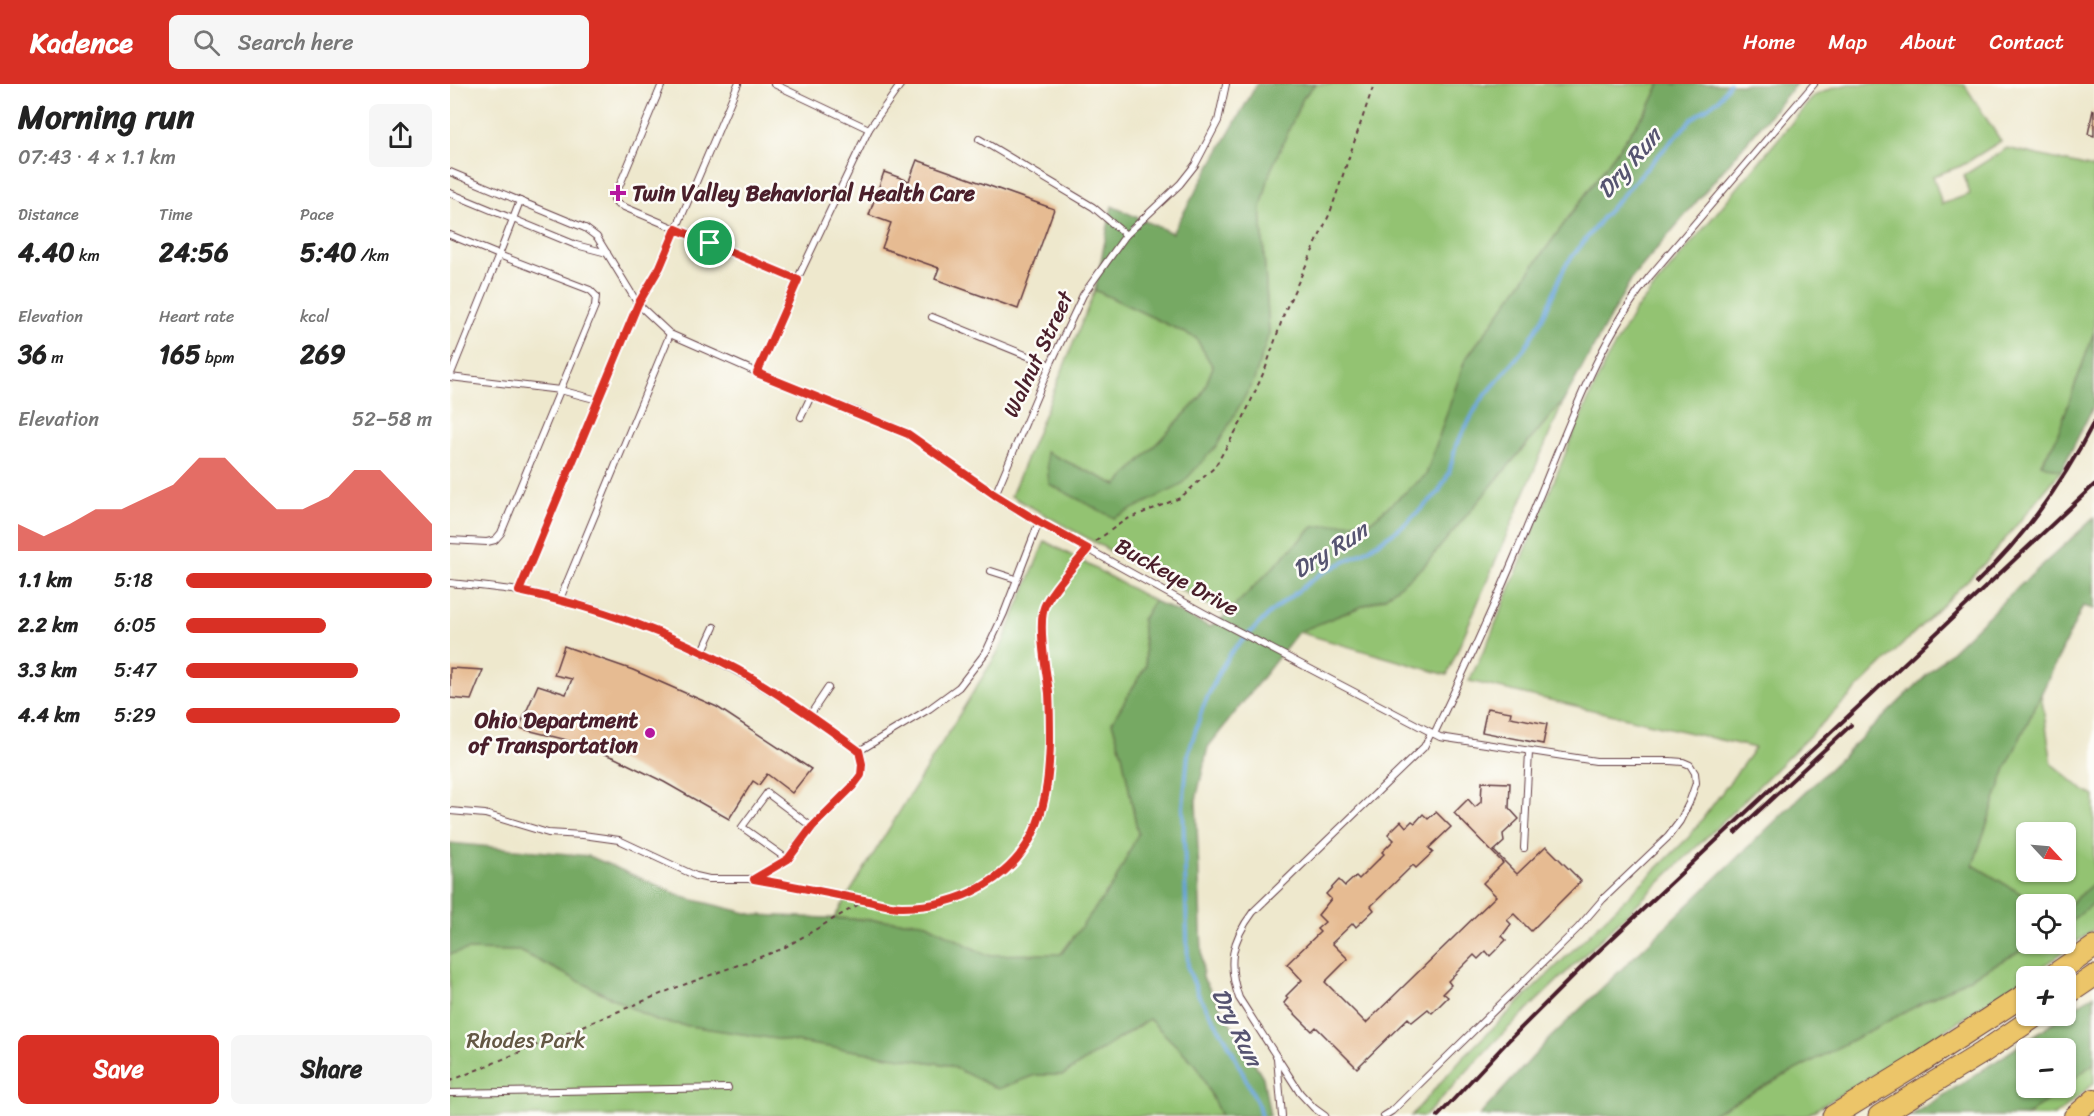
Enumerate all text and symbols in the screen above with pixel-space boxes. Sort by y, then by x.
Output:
search box [169,15,589,69]
text: Kadence [30,18,133,67]
text: Search here [238,23,354,62]
text: Home [1743,23,1795,61]
text: Map [1828,23,1867,61]
text: About [1900,23,1957,61]
text: Contact [1990,23,2064,61]
icon: search [190,26,223,59]
text: Morning run [18,88,194,146]
button: share [369,104,432,167]
water label: Dry Run [1586,116,1674,208]
text: 07:43 · 4 × 1.1 km [18,140,176,175]
place label: Twin Valley Behaviorial Health Care [632,174,976,213]
marker: Twin Valley Behaviorial Health Care [609,184,627,202]
text: Distance [18,200,79,229]
text: Time [159,200,193,229]
text: Pace [300,200,334,229]
pin [684,217,735,268]
icon: arrive [693,226,726,259]
text: 4.40 [18,229,75,275]
text: 24:56 [159,229,229,275]
text: 5:40 [300,229,356,275]
text: km [75,241,100,270]
text: /km [356,241,389,270]
street label: Walnut Street [992,283,1085,424]
text: Elevation [18,302,83,331]
text: Heart rate [159,302,234,331]
text: kcal [300,302,329,331]
text: 36 [18,331,47,377]
text: 165 [159,331,201,377]
text: 269 [300,331,346,377]
text: m [47,343,64,372]
text: bpm [201,343,235,372]
text: Elevation [18,402,99,437]
text: 52–58 m [352,402,432,437]
water label: Dry Run [1284,509,1379,590]
street label: Buckeye Drive [1108,527,1246,627]
text: 1.1 km [18,563,72,598]
text: 5:18 [114,563,153,598]
text: 2.2 km [18,608,78,643]
text: 6:05 [114,608,156,643]
text: 3.3 km [18,653,77,688]
text: 5:47 [114,653,156,688]
text: 4.4 km [18,698,80,733]
text: 5:29 [114,698,156,733]
place label: Ohio Department of Transportation [468,701,638,765]
marker: Ohio Department of Transportation [643,726,657,740]
north arrow [2016,822,2076,882]
map controls [2016,822,2076,1098]
button: locate [2016,894,2076,954]
button: + [2016,966,2076,1026]
water label: Dry Run [1200,980,1275,1076]
park label: Rhodes Park [467,1021,586,1060]
button: Save [18,1035,219,1104]
button: Share [231,1035,432,1104]
button: − [2016,1038,2076,1098]

